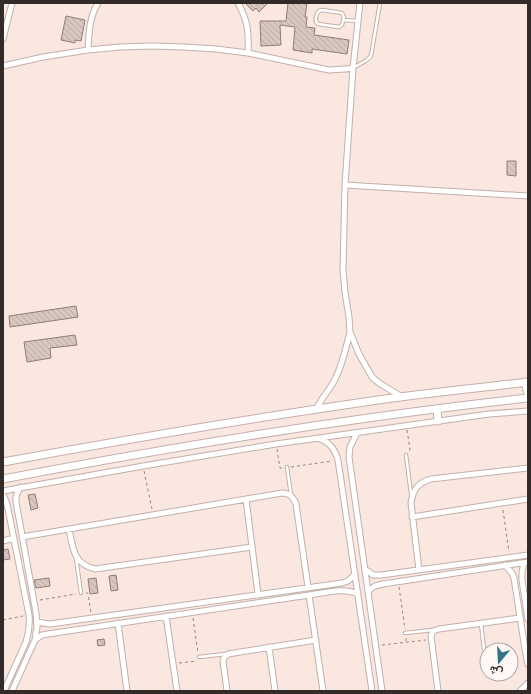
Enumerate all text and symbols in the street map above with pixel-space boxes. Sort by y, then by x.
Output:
north arrow [479,642,519,682]
text: ش [488,663,504,679]

